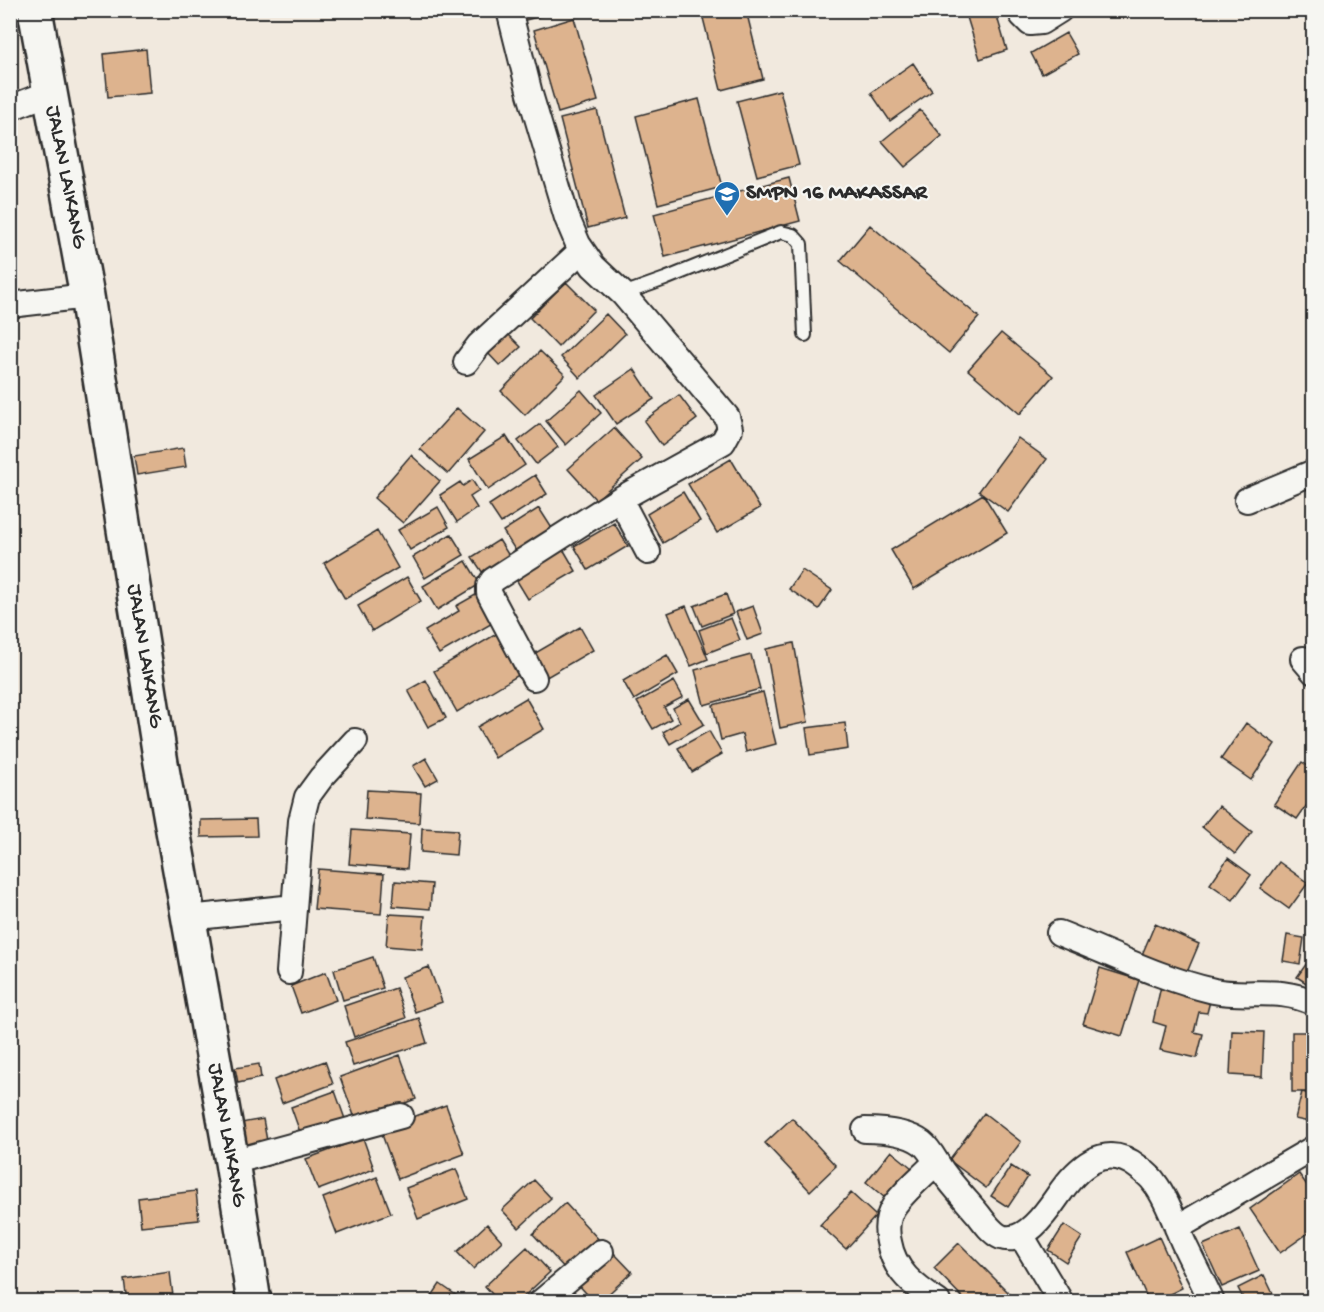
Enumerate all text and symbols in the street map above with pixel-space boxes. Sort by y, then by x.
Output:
street label: JALAN LAIKANG [38,103,92,252]
school or university icon: SMPN 16 MAKASSAR [712,179,742,217]
place label: SMPN 16 MAKASSAR [746,181,928,207]
street label: JALAN LAIKANG [120,582,168,731]
street label: JALAN LAIKANG [201,1061,252,1210]

